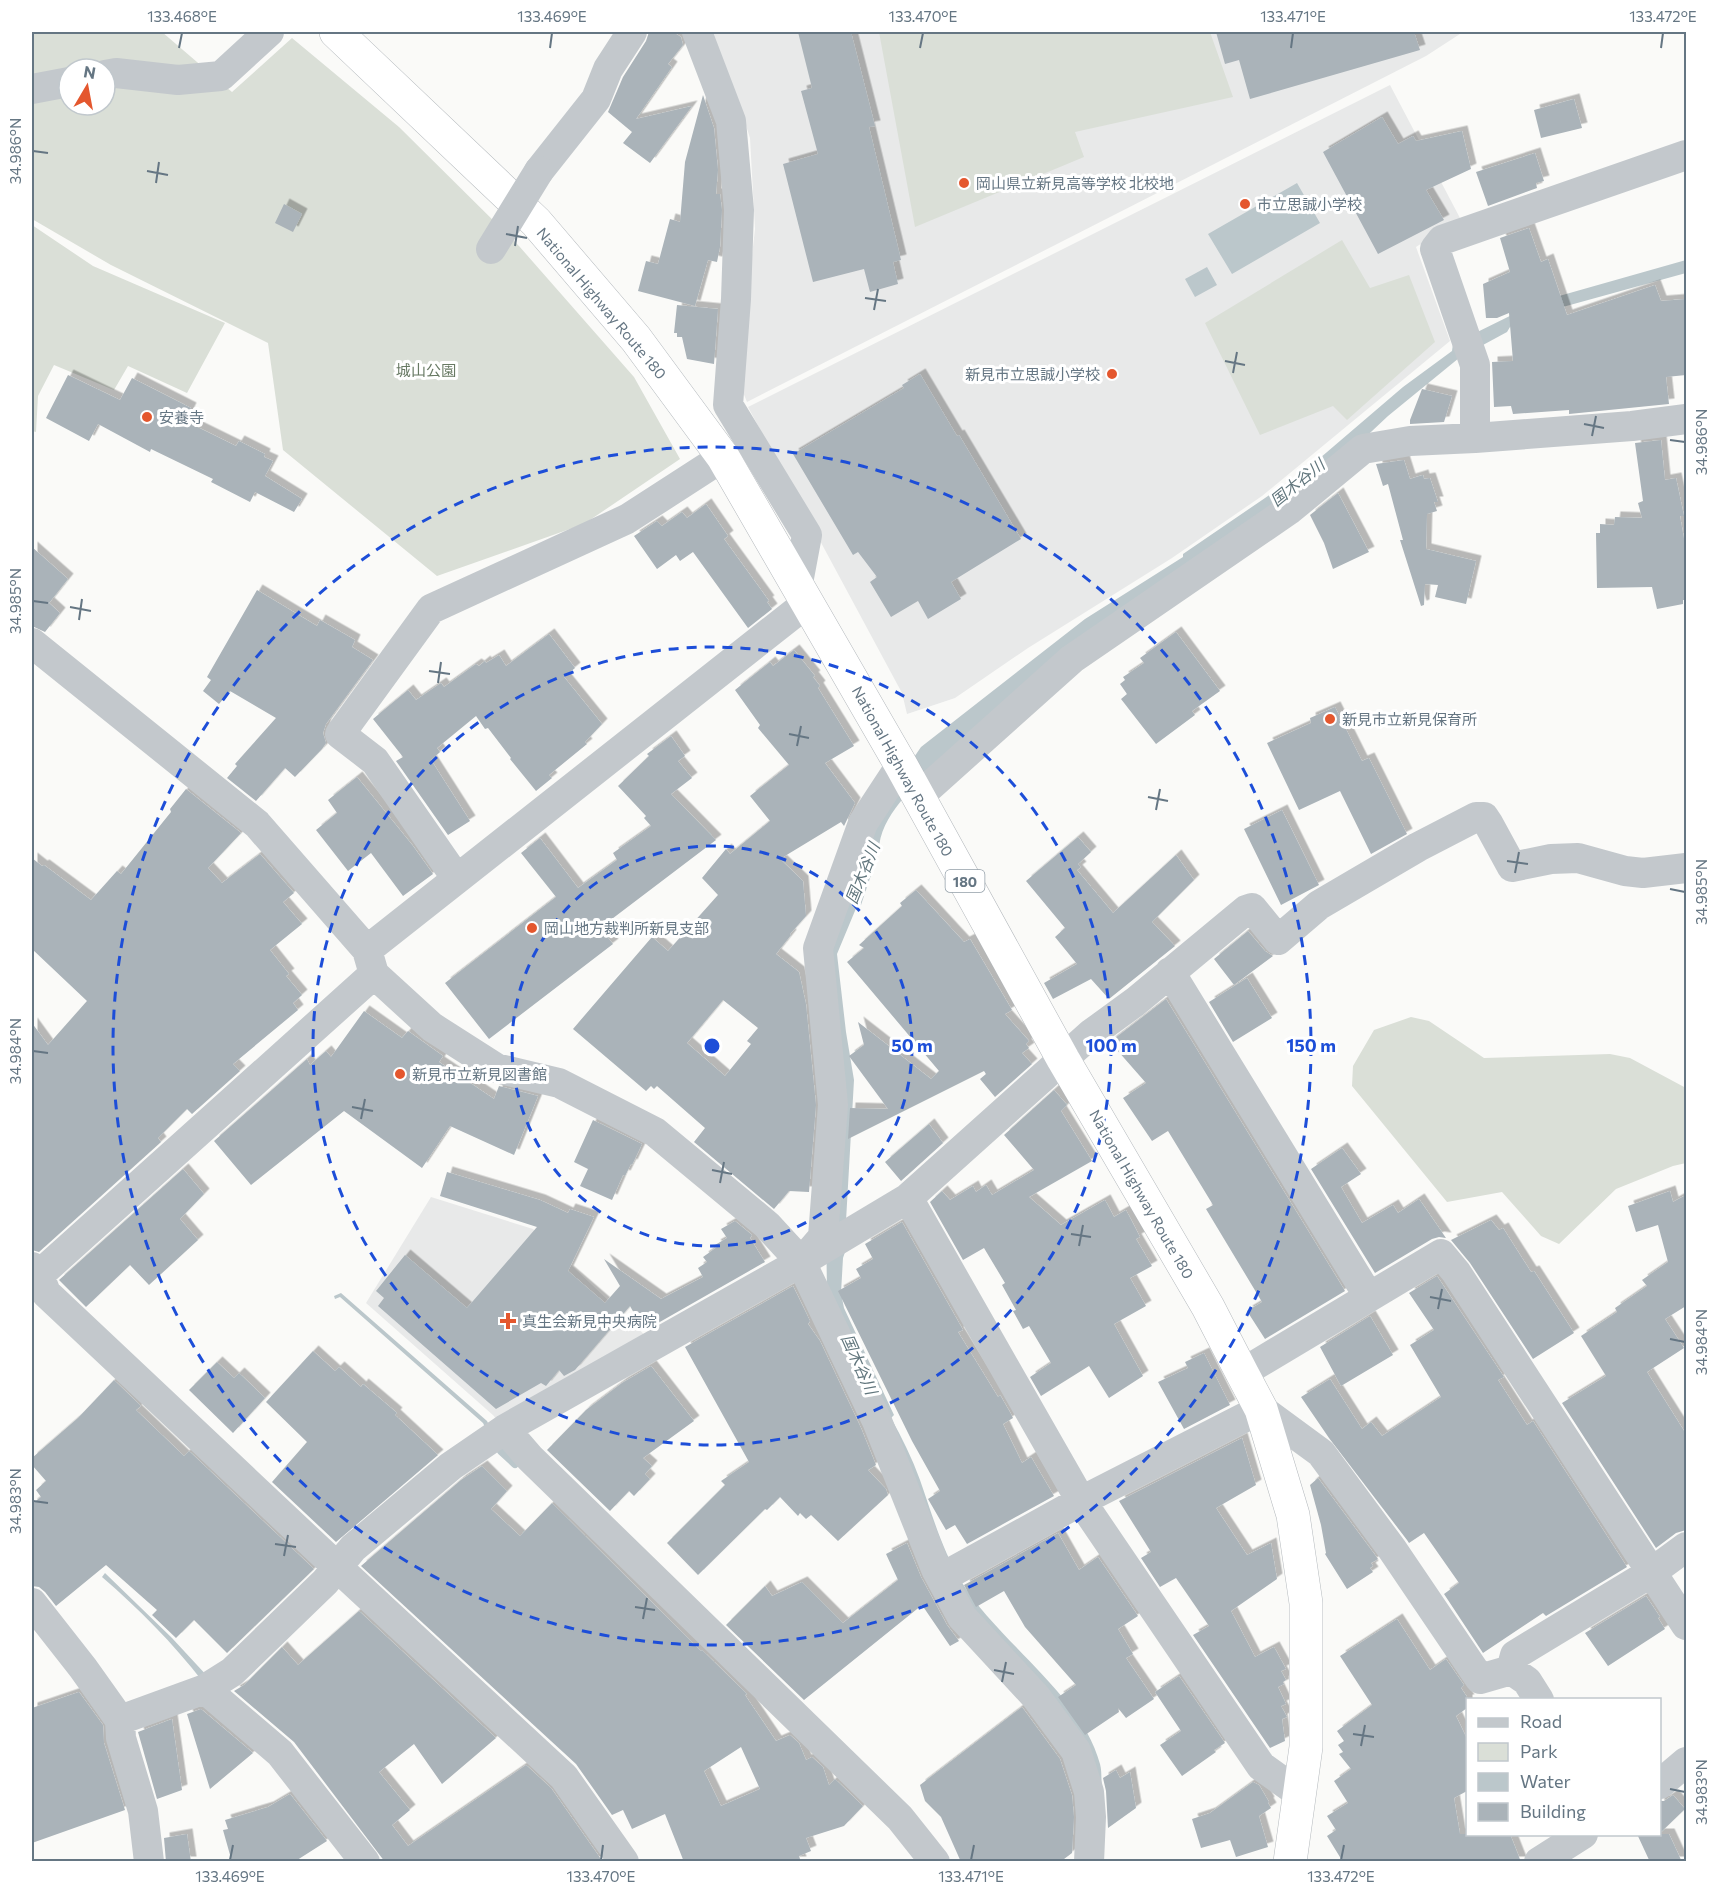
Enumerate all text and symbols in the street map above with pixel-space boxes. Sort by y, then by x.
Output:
text: 133.468°E [147,7,217,25]
text: 133.469°E [517,7,587,25]
text: 133.470°E [889,7,958,25]
text: 133.471°E [1260,7,1326,25]
text: 133.472°E [1629,7,1697,25]
north arrow [57,57,117,117]
text: N [82,61,97,82]
text: 34.986°N [6,118,24,184]
place label: 岡山県立新見高等学校 北校地 [976,174,1174,192]
marker: 岡山県立新見高等学校 北校地 [957,176,971,190]
place label: 市立思誠小学校 [1257,195,1362,213]
marker: 市立思誠小学校 [1238,197,1252,211]
street label: National Highway Route 180 [533,224,671,382]
park label: 城山公園 [396,361,456,379]
place label: 新見市立思誠小学校 [965,365,1100,383]
marker: 新見市立思誠小学校 [1105,367,1119,381]
place label: 安養寺 [159,408,204,426]
text: 34.986°N [1692,409,1710,475]
marker: 安養寺 [140,410,154,424]
water label: 国木谷川 [1266,453,1329,510]
text: 34.985°N [6,568,24,634]
street label: National Highway Route 180 [849,683,957,859]
place label: 新見市立新見保育所 [1342,710,1477,728]
marker: 新見市立新見保育所 [1323,712,1337,726]
water label: 国木谷川 [841,838,884,906]
text: 34.985°N [1692,859,1710,925]
road number: 180 [946,870,984,892]
place label: 岡山地方裁判所新見支部 [544,919,709,937]
marker: 岡山地方裁判所新見支部 [525,921,539,935]
text: 34.984°N [6,1018,24,1084]
text: 50 m [891,1034,933,1056]
text: 100 m [1085,1034,1137,1056]
text: 150 m [1286,1034,1336,1056]
centre of rings [702,1036,722,1056]
place label: 新見市立新見図書館 [412,1065,547,1083]
marker: 新見市立新見図書館 [393,1067,407,1081]
street label: National Highway Route 180 [1086,1106,1198,1282]
text: 34.984°N [1692,1309,1710,1375]
marker: 真生会新見中央病院 [499,1312,517,1330]
place label: 真生会新見中央病院 [522,1312,657,1330]
water label: 国木谷川 [838,1331,883,1399]
text: 34.983°N [6,1468,24,1534]
legend [1466,1698,1661,1836]
text: Road [1520,1710,1562,1732]
text: Park [1520,1740,1558,1762]
text: 34.983°N [1692,1759,1710,1825]
text: Water [1520,1770,1571,1792]
text: Building [1520,1800,1586,1822]
text: 133.469°E [195,1867,265,1885]
text: 133.470°E [567,1867,636,1885]
text: 133.471°E [938,1867,1004,1885]
text: 133.472°E [1307,1867,1375,1885]

